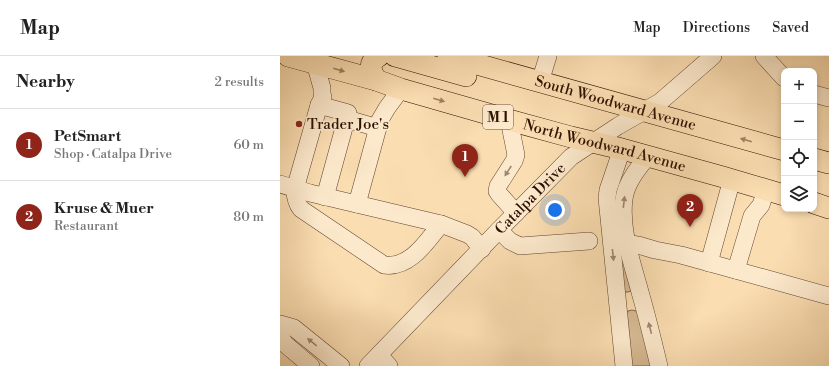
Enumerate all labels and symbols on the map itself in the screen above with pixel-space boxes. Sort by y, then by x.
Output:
one-way arrow [333,67,345,73]
street label: South Woodward Avenue [533,72,698,135]
one-way arrow [433,97,445,103]
road number: M 1 [483,105,513,129]
place label: Trader Joe's [307,115,389,134]
street label: North Woodward Avenue [521,115,688,176]
marker: Trader Joe's [294,119,304,129]
one-way arrow [740,136,753,142]
pin: 1 [452,144,478,177]
street label: Catalpa Drive [491,159,570,239]
one-way arrow [504,165,512,176]
pin: 2 [677,194,703,227]
one-way arrow [621,195,627,208]
your location [545,200,565,220]
one-way arrow [610,249,617,261]
one-way arrow [646,322,652,334]
one-way arrow [307,338,318,346]

